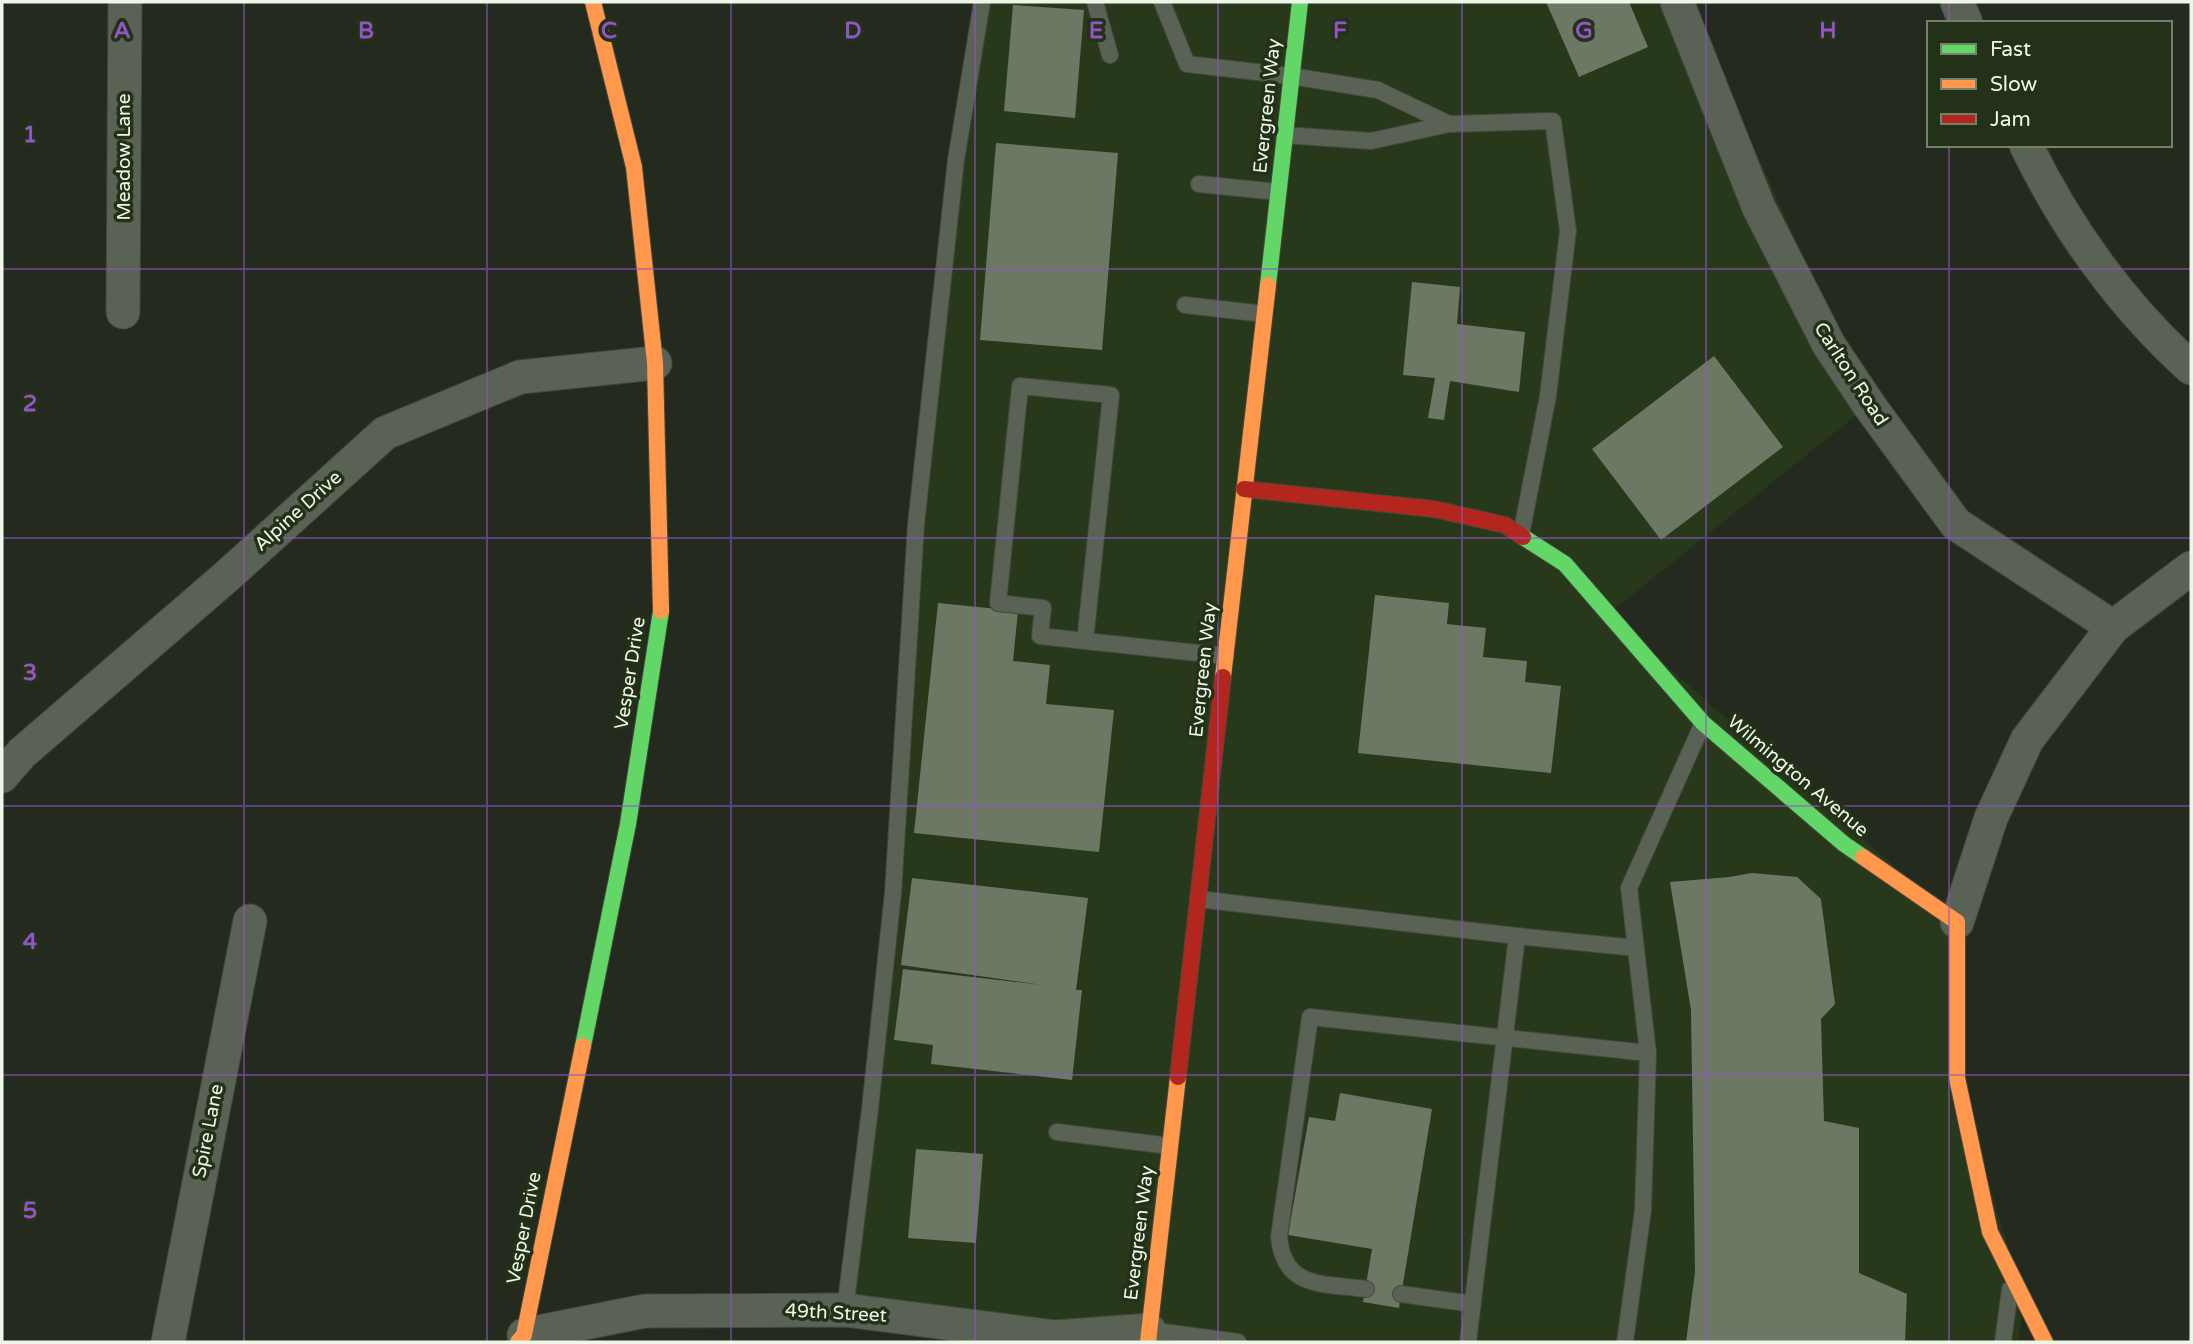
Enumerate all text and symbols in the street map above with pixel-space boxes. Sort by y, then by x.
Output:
text: A [113,17,131,45]
text: B [358,17,374,45]
text: C [601,17,617,45]
text: D [844,17,862,45]
text: E [1089,17,1103,45]
text: F [1333,17,1347,45]
text: G [1575,17,1593,45]
text: H [1819,17,1837,45]
legend [1927,21,2172,147]
street label: Evergreen Way [1249,37,1285,175]
text: Fast [1990,37,2031,62]
text: Slow [1990,72,2038,97]
street label: Meadow Lane [113,94,135,220]
text: Jam [1990,107,2031,132]
text: 1 [23,121,37,149]
street label: Carlton Road [1809,318,1893,430]
text: 2 [23,390,37,418]
street label: Alpine Drive [250,466,346,556]
street label: Evergreen Way [1185,601,1221,739]
street label: Vesper Drive [610,615,650,731]
text: 3 [23,659,37,687]
street label: Wilmington Avenue [1723,711,1873,841]
text: 4 [23,928,38,956]
street label: Spire Lane [188,1082,228,1180]
street label: Evergreen Way [1120,1164,1158,1302]
street label: Vesper Drive [502,1170,546,1286]
text: 5 [23,1197,37,1225]
street label: 49th Street [785,1299,887,1327]

